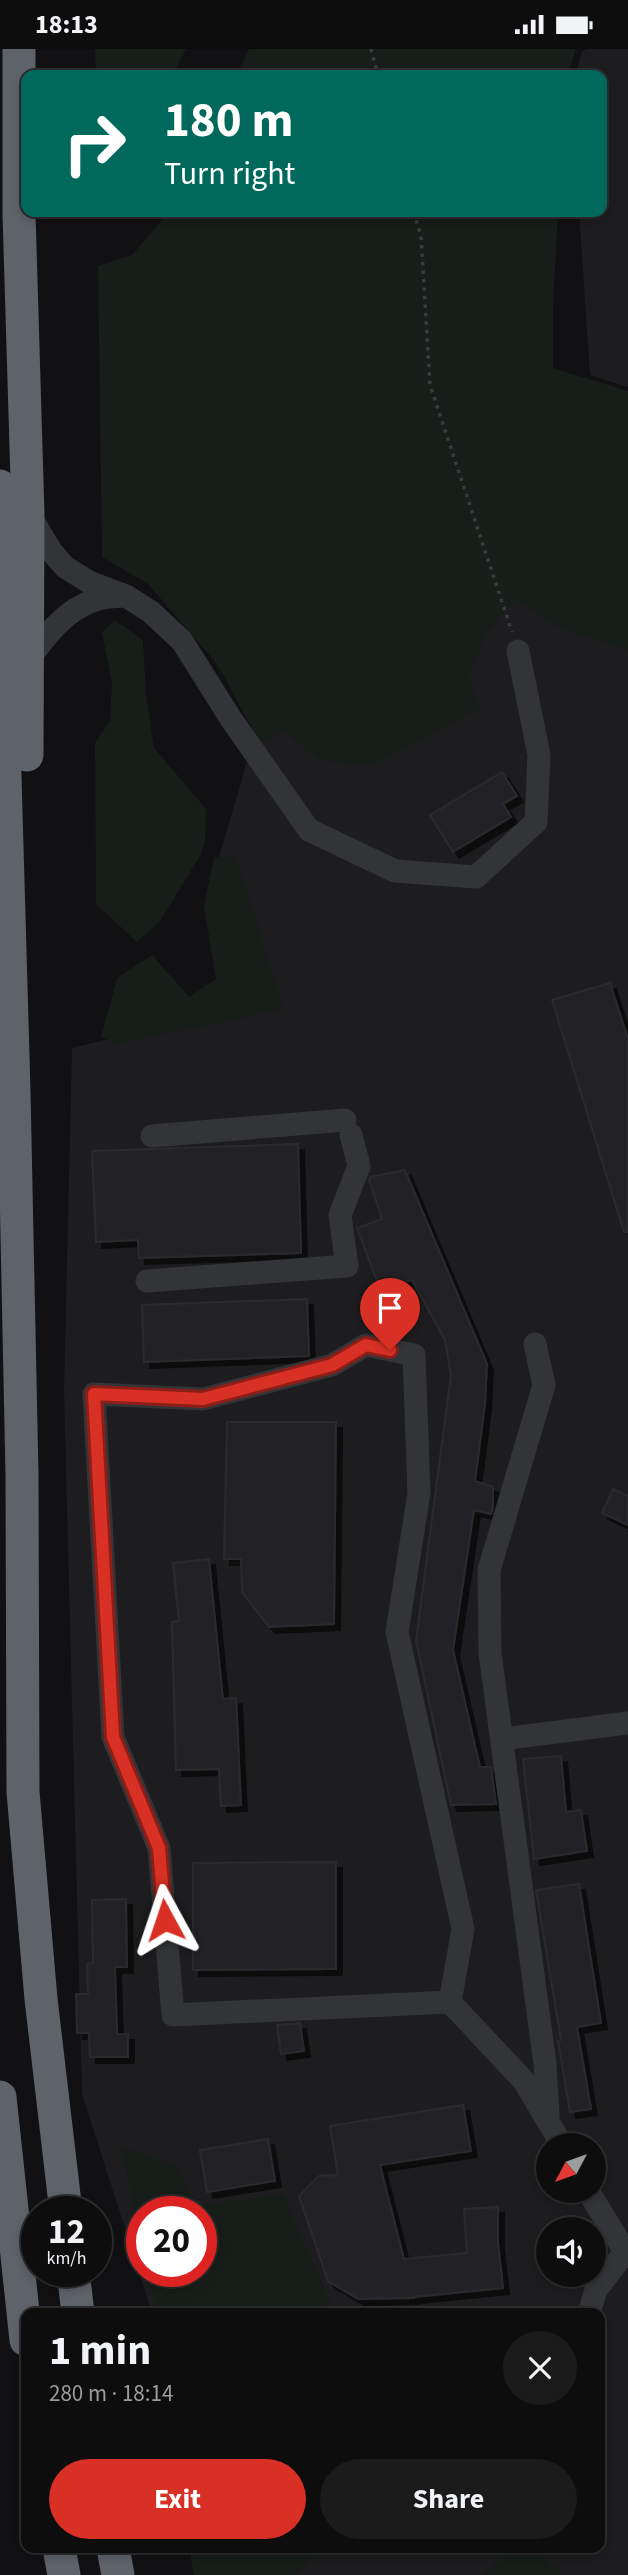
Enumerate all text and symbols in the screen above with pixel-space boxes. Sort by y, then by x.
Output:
text: 18:13 [35,6,98,43]
text: 180 m [164,86,293,156]
icon: right [49,98,140,189]
text: Turn right [164,151,295,197]
pin [360,1278,420,1350]
icon: arrive [371,1289,409,1327]
position arrow [128,1883,202,1957]
north arrow [536,2133,606,2203]
map controls [536,2133,606,2287]
speed limit sign: 20 [126,2196,217,2287]
text: 12 [48,2207,85,2257]
button: sound [536,2217,606,2287]
text: km/h [47,2246,86,2271]
text: 1 min [49,2321,151,2381]
button: close [503,2331,577,2405]
text: 280 m · 18:14 [49,2377,173,2410]
button: Exit [49,2459,306,2539]
button: Share [320,2459,577,2539]

